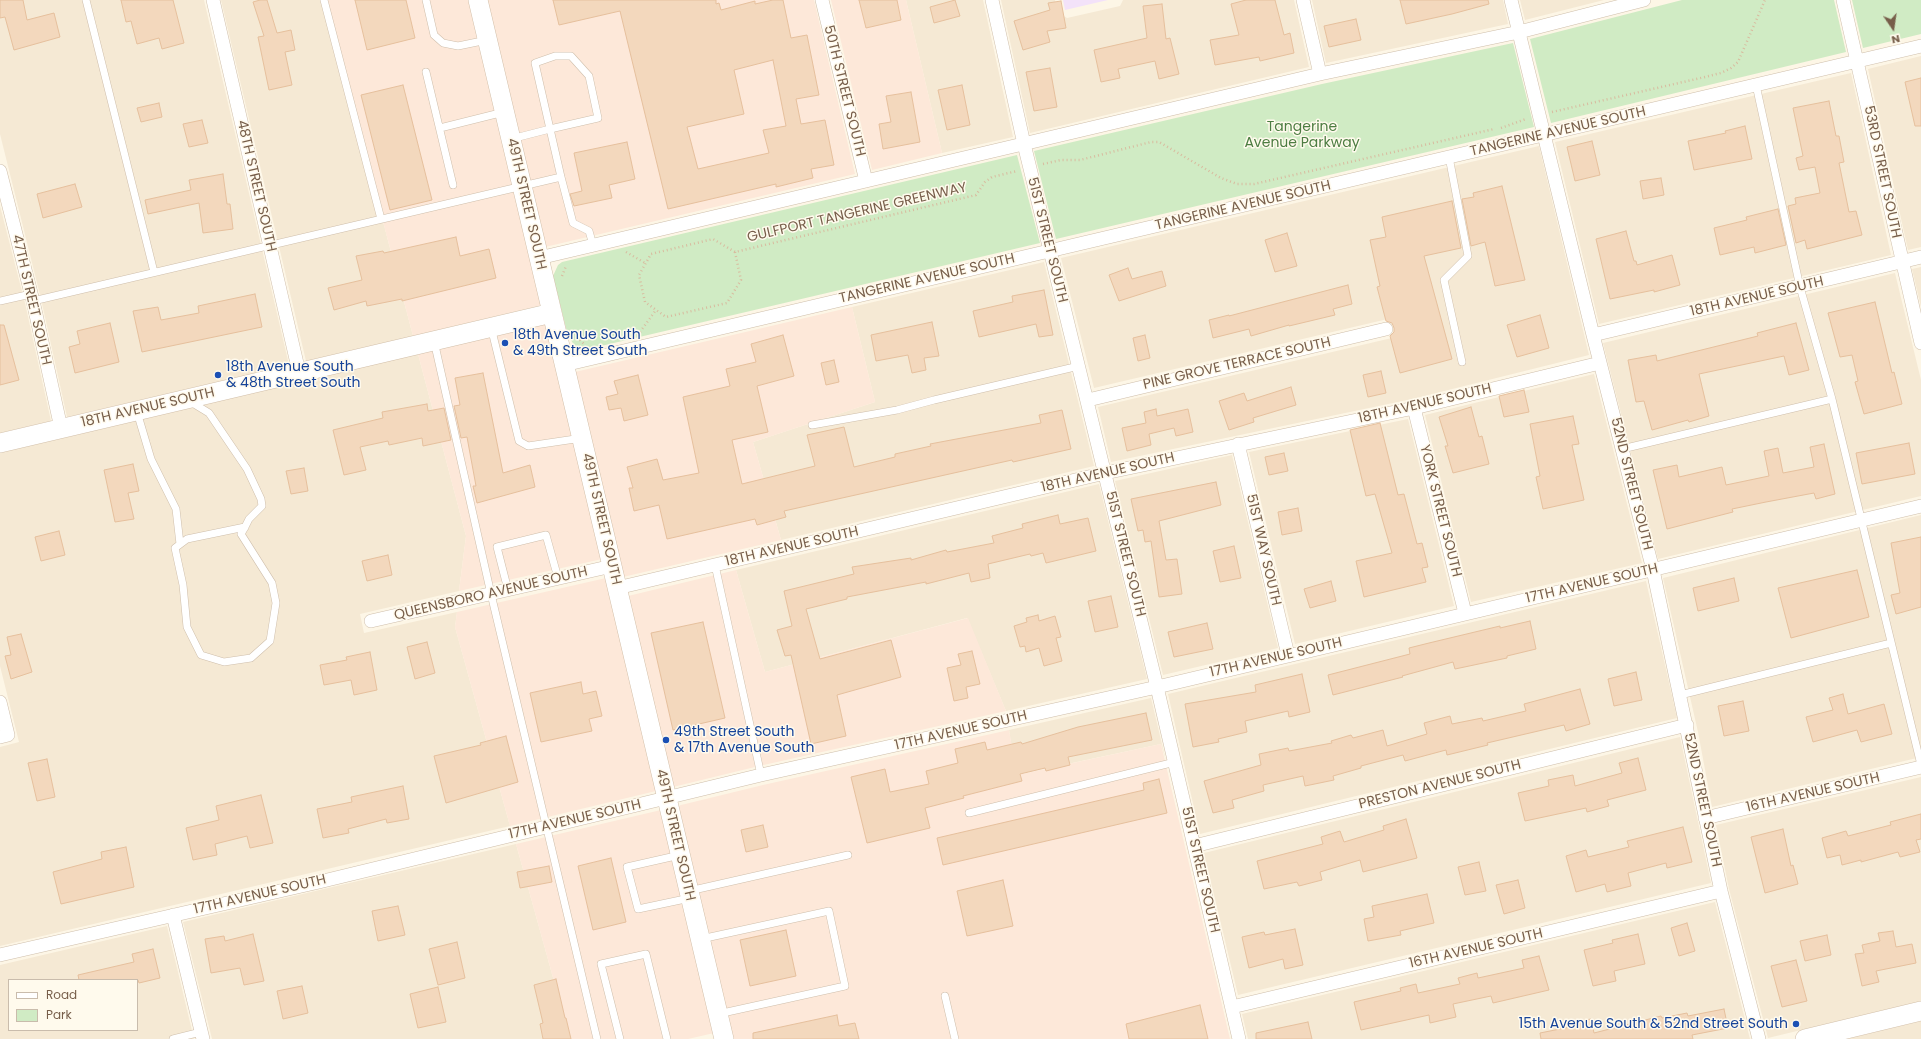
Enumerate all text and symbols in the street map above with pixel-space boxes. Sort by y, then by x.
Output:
north arrow [1873,8,1913,48]
street label: 50TH STREET SOUTH [820,24,868,158]
text: N [1890,31,1902,48]
street label: TANGERINE AVENUE SOUTH [1468,104,1648,160]
street label: 53RD STREET SOUTH [1860,104,1904,240]
street label: 48TH STREET SOUTH [233,119,279,253]
park label: Tangerine Avenue Parkway [1244,119,1360,152]
street label: 49TH STREET SOUTH [503,137,549,271]
street label: 51ST STREET SOUTH [1023,176,1071,304]
street label: TANGERINE AVENUE SOUTH [1153,178,1333,234]
street label: GULFPORT TANGERINE GREENWAY [746,180,968,246]
street label: 47TH STREET SOUTH [8,233,54,367]
street label: TANGERINE AVENUE SOUTH [837,251,1017,307]
street label: 18TH AVENUE SOUTH [1689,273,1825,321]
place label: 18th Avenue South & 49th Street South [513,327,647,360]
street label: PINE GROVE TERRACE SOUTH [1142,334,1332,394]
marker: 18th Avenue South & 49th Street South [500,338,510,348]
place label: 18th Avenue South & 48th Street South [226,359,360,392]
marker: 18th Avenue South & 48th Street South [213,370,223,380]
street label: 18TH AVENUE SOUTH [1357,380,1493,428]
street label: 18TH AVENUE SOUTH [80,384,216,432]
street label: 52ND STREET SOUTH [1606,416,1656,552]
street label: YORK STREET SOUTH [1415,443,1465,579]
street label: 18TH AVENUE SOUTH [1040,449,1176,497]
street label: 49TH STREET SOUTH [578,452,624,586]
street label: 51ST STREET SOUTH [1101,490,1149,618]
street label: 51ST WAY SOUTH [1242,493,1284,607]
street label: 18TH AVENUE SOUTH [724,523,860,571]
street label: 17TH AVENUE SOUTH [1524,561,1660,607]
street label: QUEENSBORO AVENUE SOUTH [393,564,589,624]
street label: 17TH AVENUE SOUTH [1208,635,1344,681]
street label: 17TH AVENUE SOUTH [893,708,1029,754]
place label: 49th Street South & 17th Avenue South [674,724,815,756]
street label: 52ND STREET SOUTH [1680,732,1724,868]
marker: 49th Street South & 17th Avenue South [661,735,671,745]
street label: PRESTON AVENUE SOUTH [1357,757,1523,813]
street label: 49TH STREET SOUTH [652,768,698,902]
street label: 16TH AVENUE SOUTH [1745,769,1881,817]
street label: 17TH AVENUE SOUTH [507,797,643,843]
street label: 51ST STREET SOUTH [1177,805,1223,935]
street label: 17TH AVENUE SOUTH [192,872,328,918]
street label: 16TH AVENUE SOUTH [1408,925,1544,973]
legend [8,979,138,1031]
text: Road [46,986,77,1003]
text: Park [46,1006,72,1023]
place label: 15th Avenue South & 52nd Street South [1519,1016,1788,1032]
marker: 15th Avenue South & 52nd Street South [1791,1019,1801,1029]

